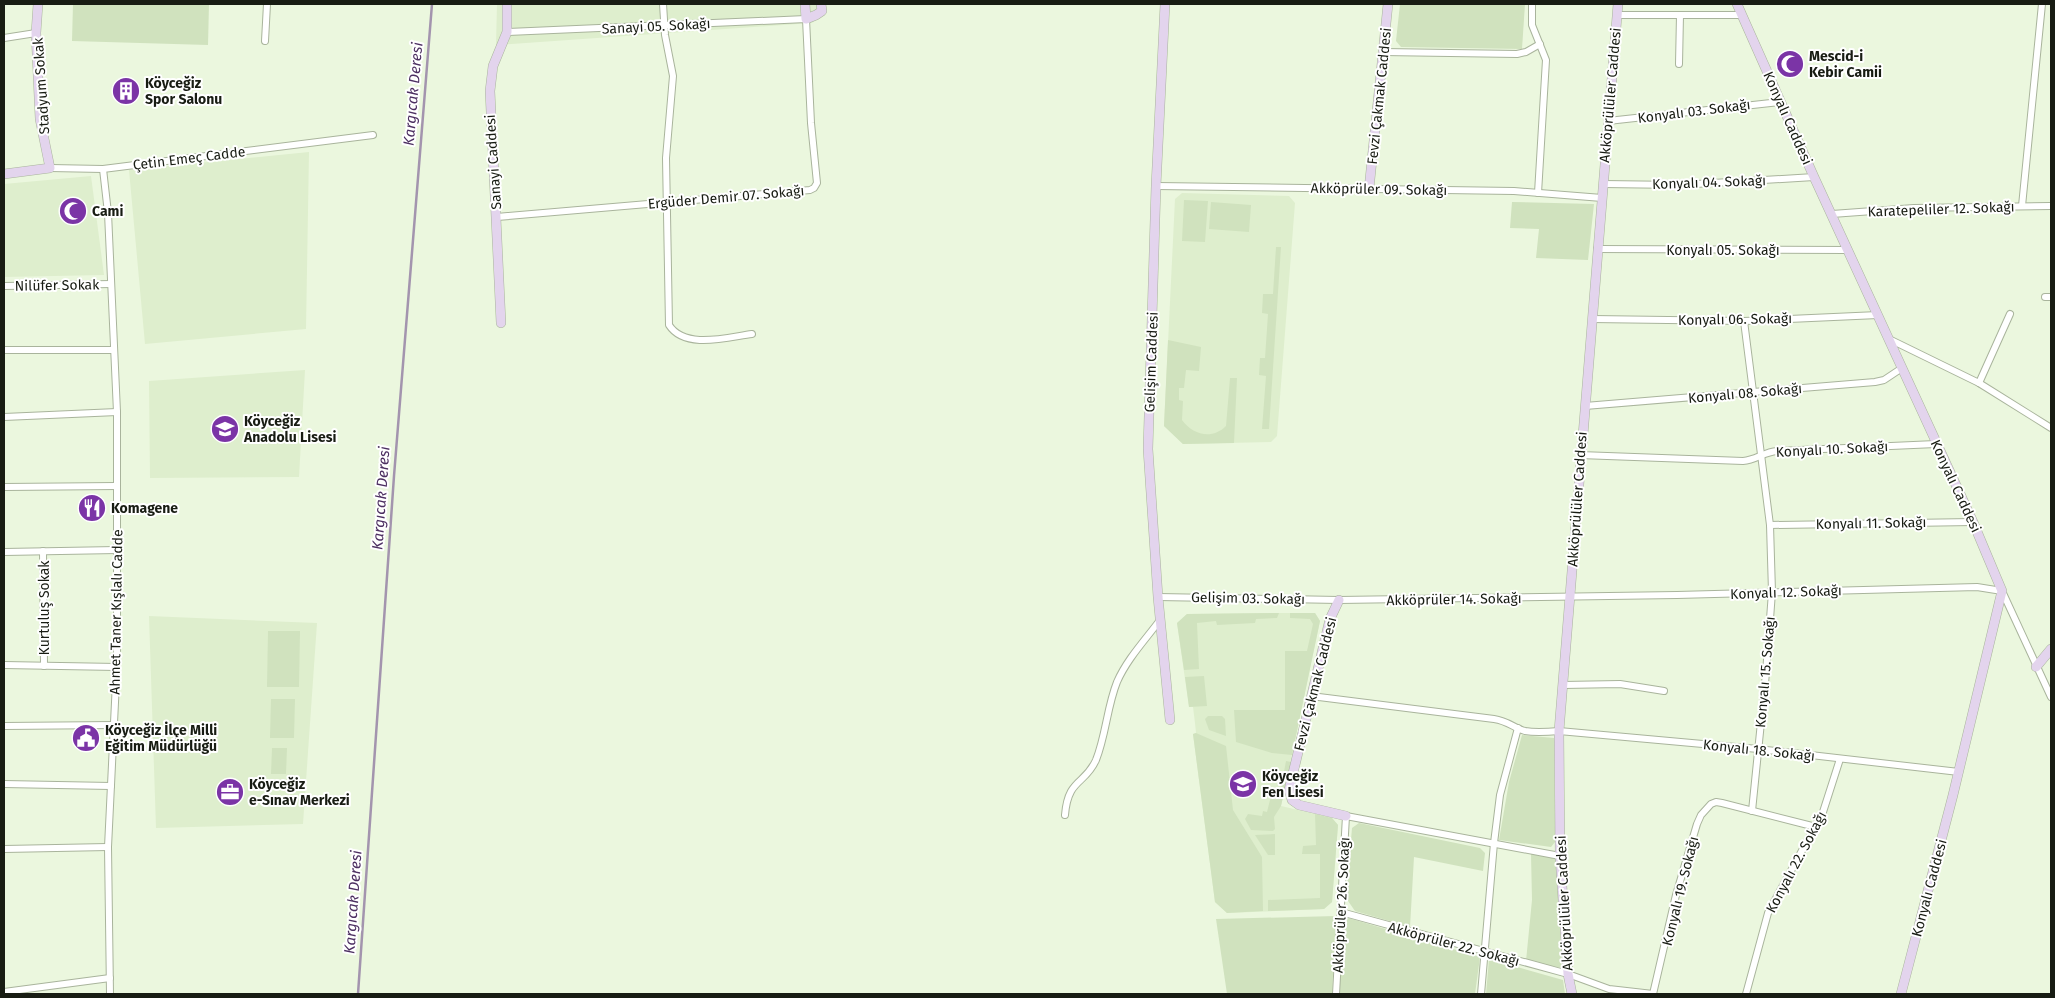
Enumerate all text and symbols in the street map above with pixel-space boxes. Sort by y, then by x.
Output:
street label: Sanayi 05. Sokağı [601,15,711,38]
street label: Fevzi Çakmak Caddesi [1364,27,1395,165]
street label: Akköprülüler Caddesi [1596,27,1625,163]
street label: Stadyum Sokak [30,36,53,135]
water label: Kargıcak Deresi [399,41,427,147]
place label: Mescid-i Kebir Camii [1809,48,1882,81]
mosque icon: Mescid-i Kebir Camii [1775,49,1805,79]
street label: Konyalı Caddesi [1759,69,1816,168]
place label: Köyceğiz Spor Salonu [145,75,222,108]
building icon: Köyceğiz Spor Salonu [111,76,141,106]
street label: Konyalı 03. Sokağı [1637,96,1751,127]
street label: Sanayi Caddesi [482,114,505,210]
street label: Çetin Emeç Cadde [132,143,246,174]
street label: Konyalı 04. Sokağı [1652,172,1766,193]
street label: Akköprüler 09. Sokağı [1311,180,1447,199]
street label: Ergüder Demir 07. Sokağı [647,182,805,213]
mosque icon: Cami [58,196,88,226]
street label: Karatepeliler 12. Sokağı [1867,198,2015,221]
place label: Cami [92,203,123,220]
street label: Konyalı 05. Sokağı [1666,242,1780,259]
street label: Nilüfer Sokak [15,276,100,295]
street label: Konyalı 06. Sokağı [1678,310,1792,329]
street label: Gelişim Caddesi [1141,311,1162,413]
street label: Konyalı 08. Sokağı [1687,380,1803,407]
place label: Köyceğiz Anadolu Lisesi [243,413,336,446]
school or university icon: Köyceğiz Anadolu Lisesi [210,414,240,444]
street label: Akköprülüler Caddesi [1564,431,1591,567]
street label: Konyalı Caddesi [1927,437,1984,535]
street label: Konyalı 10. Sokağı [1775,438,1889,461]
water label: Kargıcak Deresi [368,445,394,551]
restaurant icon: Komagene [77,493,107,523]
place label: Komagene [111,500,178,517]
street label: Konyalı 11. Sokağı [1816,514,1927,533]
street label: Ahmet Taner Kışlalı Cadde [107,529,126,695]
street label: Kurtuluş Sokak [36,560,53,655]
street label: Konyalı 12. Sokağı [1730,582,1842,603]
street label: Gelişim 03. Sokağı [1191,589,1305,608]
street label: Akköprüler 14. Sokağı [1386,590,1522,609]
street label: Fevzi Çakmak Caddesi [1291,615,1340,753]
street label: Konyalı 15. Sokağı [1752,616,1779,729]
place label: Köyceğiz İlçe Milli Eğitim Müdürlüğü [105,721,217,755]
public building icon: Köyceğiz İlçe Milli Eğitim Müdürlüğü [71,723,101,753]
street label: Konyalı 18. Sokağı [1702,736,1816,765]
place label: Köyceğiz Fen Lisesi [1262,768,1324,801]
school or university icon: Köyceğiz Fen Lisesi [1228,769,1258,799]
place label: Köyceğiz e-Sınav Merkezi [249,776,350,809]
office icon: Köyceğiz e-Sınav Merkezi [215,777,245,807]
street label: Konyalı 22. Sokağı [1762,809,1830,916]
street label: Akköprülüler Caddesi [1552,835,1577,971]
street label: Konyalı 19. Sokağı [1659,835,1702,948]
street label: Akköprüler 26. Sokağı [1329,837,1354,973]
street label: Konyalı Caddesi [1908,837,1951,939]
water label: Kargıcak Deresi [340,849,366,955]
street label: Akköprüler 22. Sokağı [1386,919,1521,970]

